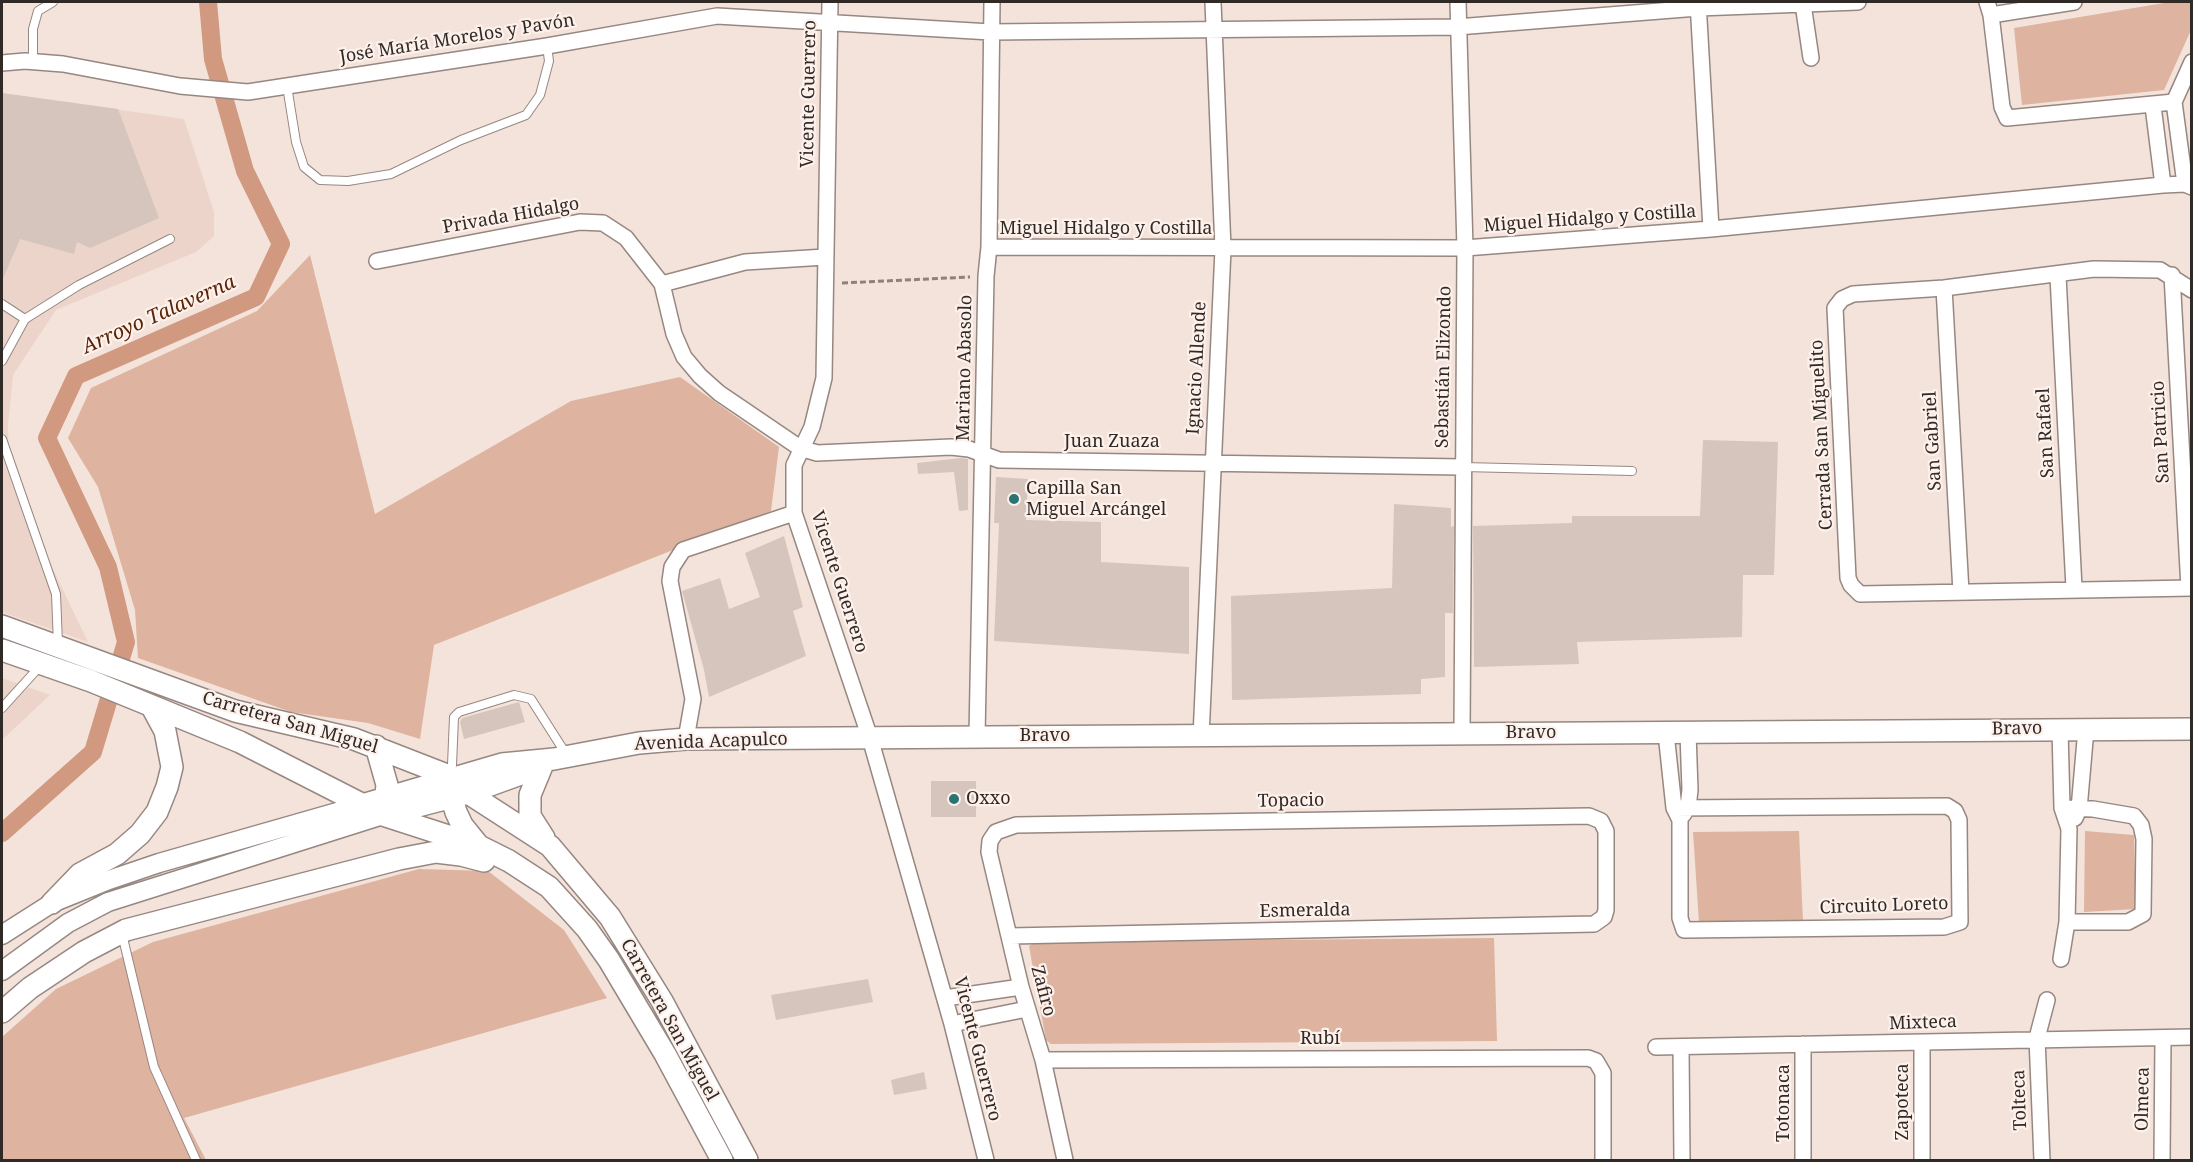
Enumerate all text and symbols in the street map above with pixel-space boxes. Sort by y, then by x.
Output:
street label: José María Morelos y Pavón [338,10,576,68]
street label: Vicente Guerrero [797,20,821,168]
street label: Privada Hidalgo [441,193,581,239]
street label: Miguel Hidalgo y Costilla [1483,201,1697,237]
street label: Miguel Hidalgo y Costilla [1000,218,1212,240]
water label: Arroyo Talaverna [79,270,239,360]
street label: Sebastián Elizondo [1432,286,1456,448]
street label: Mariano Abasolo [953,295,977,441]
street label: Ignacio Allende [1183,301,1211,435]
street label: Cerrada San Miguelito [1806,339,1838,531]
street label: San Patricio [2148,380,2174,484]
street label: San Rafael [2033,387,2059,479]
street label: San Gabriel [1920,391,1946,491]
street label: Juan Zuaza [1064,431,1160,453]
place label: Capilla San Miguel Arcángel [1026,478,1166,520]
marker: Capilla San Miguel Arcángel [1007,492,1021,506]
street label: Vicente Guerrero [806,508,872,656]
street label: Carretera San Miguel [200,688,380,758]
street label: Bravo [1991,718,2043,740]
street label: Bravo [1506,722,1556,744]
street label: Bravo [1020,725,1070,747]
street label: Avenida Acapulco [634,729,788,755]
place label: Oxxo [966,788,1011,810]
street label: Topacio [1257,790,1325,812]
marker: Oxxo [947,792,961,806]
street label: Circuito Loreto [1819,893,1949,919]
street label: Esmeralda [1259,899,1351,923]
street label: Carretera San Miguel [615,935,723,1105]
street label: Zafiro [1026,963,1060,1019]
street label: Vicente Guerrero [949,975,1005,1123]
street label: Mixteca [1889,1011,1957,1035]
street label: Rubí [1300,1028,1340,1050]
street label: Zapoteca [1892,1063,1914,1141]
street label: Totonaca [1773,1064,1795,1142]
street label: Olmeca [2132,1067,2154,1131]
street label: Tolteca [2008,1069,2032,1131]

